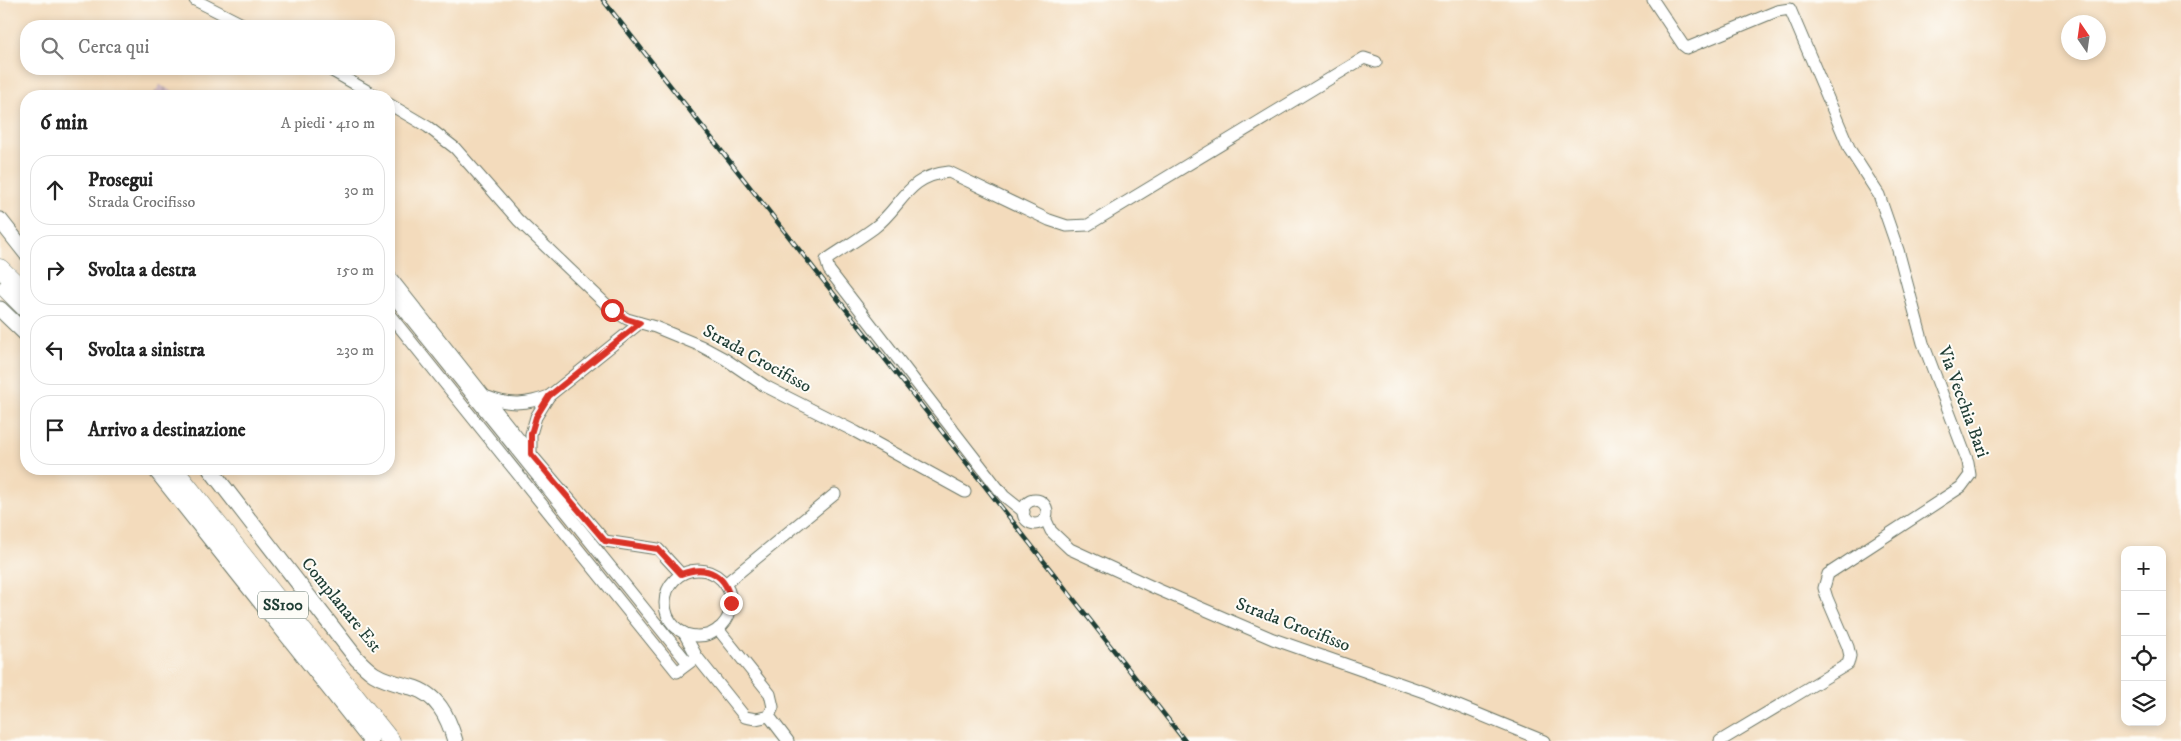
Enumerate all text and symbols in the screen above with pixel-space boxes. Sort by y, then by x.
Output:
north arrow [2061,15,2106,60]
search box [20,20,395,75]
icon: search [38,34,66,62]
text: Cerca qui [78,36,149,59]
text: 6 min [40,110,88,136]
text: A piedi · 410 m [281,113,375,133]
text: Prosegui [88,169,153,192]
icon: ahead [41,176,69,204]
text: 30 m [344,180,374,200]
text: Strada Crocifisso [88,192,195,212]
icon: right [41,256,69,284]
text: Svolta a destra [88,259,196,282]
text: 150 m [336,260,374,280]
route start [601,299,624,322]
street label: Strada Crocifisso [699,320,815,398]
icon: left [41,336,69,364]
text: Svolta a sinistra [88,339,205,362]
text: 230 m [336,340,374,360]
street label: Via Vecchia Bari [1932,342,1993,461]
icon: arrive [41,416,69,444]
text: Arrivo a destinazione [88,419,246,442]
map controls [2121,546,2166,726]
button: + [2121,546,2166,591]
street label: Complanare Est [296,553,386,657]
button: − [2121,591,2166,636]
road number: SS100 [258,592,308,618]
route end [720,592,743,615]
street label: Strada Crocifisso [1233,593,1354,657]
button: locate [2121,636,2166,681]
button: layers [2121,681,2166,726]

